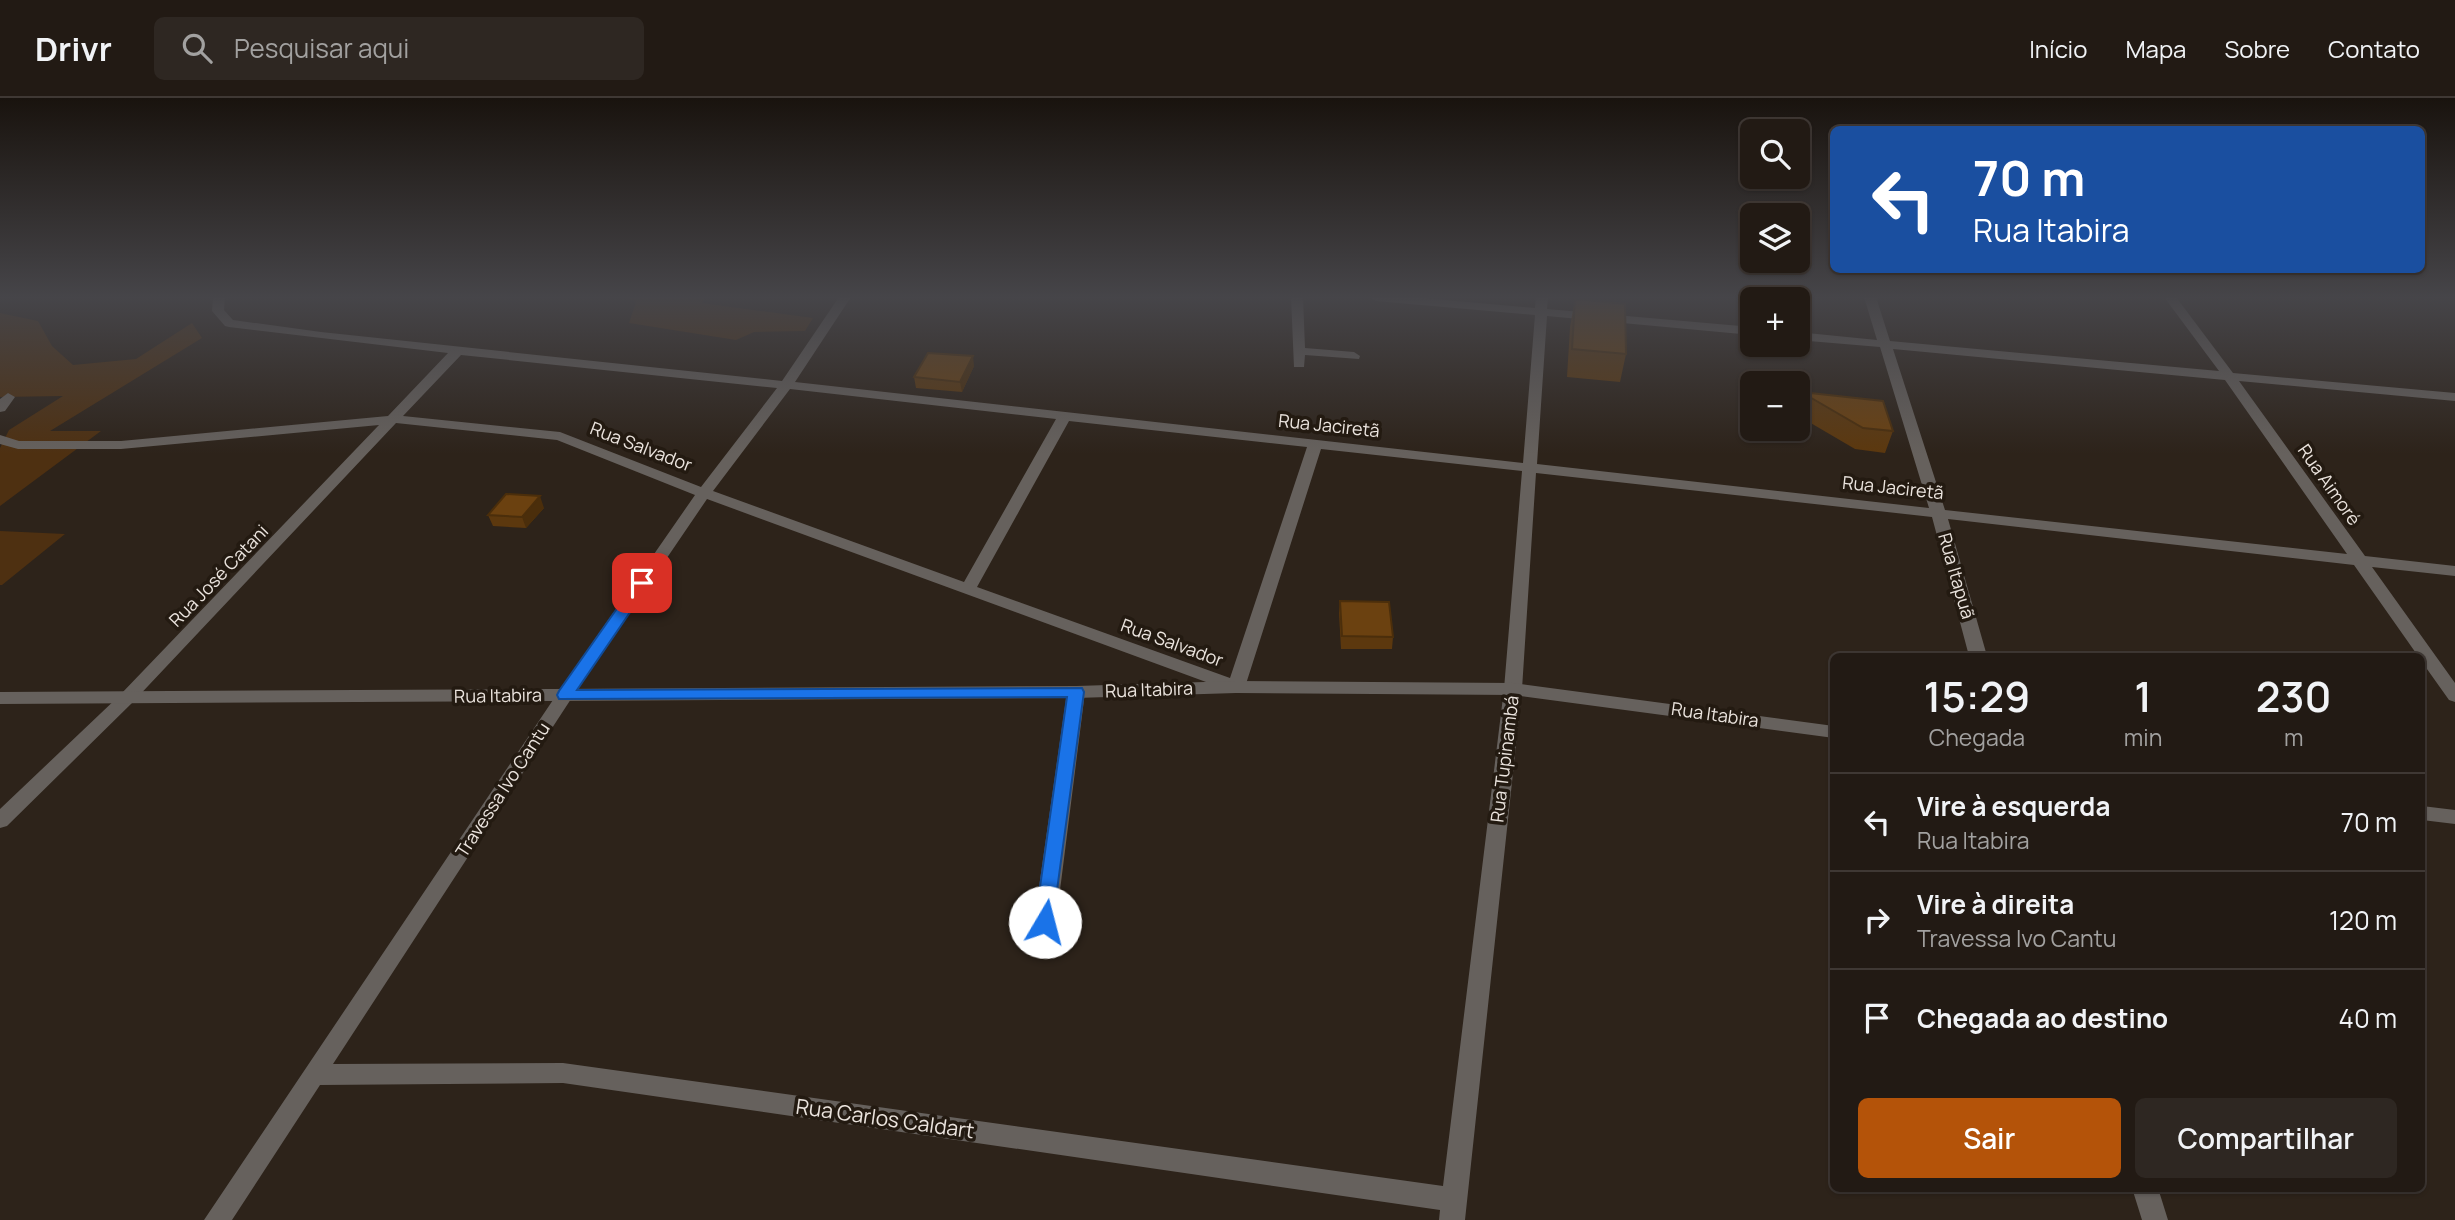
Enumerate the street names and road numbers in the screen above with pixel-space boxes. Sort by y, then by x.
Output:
street label: Rua Jaciretã [1277,408,1381,442]
street label: Rua Salvador [587,416,696,477]
street label: Rua Aimoré [2293,439,2367,530]
street label: Rua Jaciretã [1841,470,1945,504]
street label: Rua José Catani [163,519,273,632]
street label: Rua Itapuã [1933,530,1981,622]
street label: Rua Salvador [1118,612,1227,672]
street label: Rua Itabira [1105,675,1193,703]
street label: Rua Itabira [454,682,542,708]
street label: Rua Tupinambá [1484,694,1524,824]
street label: Rua Itabira [1670,696,1760,732]
street label: Travessa Ivo Cantu [450,717,555,861]
street label: Rua Carlos Caldart [794,1092,976,1144]

